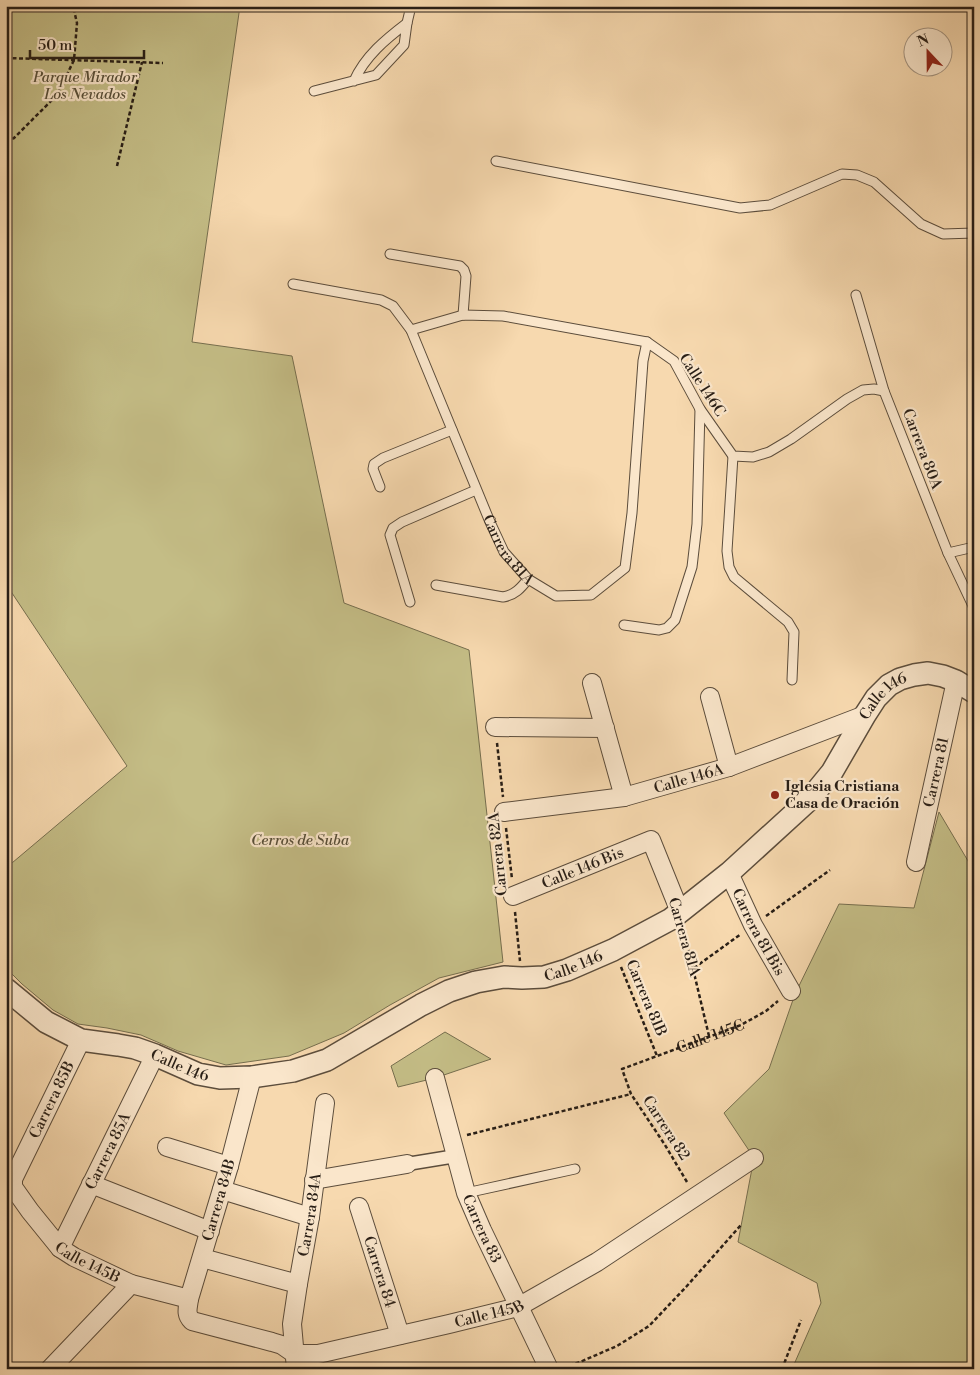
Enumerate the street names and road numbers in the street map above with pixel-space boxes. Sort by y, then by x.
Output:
street label: Calle 146C [675,350,729,420]
street label: Carrera 80A [898,406,946,493]
street label: Carrera 81A [478,512,539,590]
street label: Calle 146 [855,668,909,723]
street label: Carrera 81 [919,735,953,809]
street label: Calle 146A [651,759,726,798]
street label: Carrera 82A [484,811,512,897]
street label: Calle 146 Bis [539,843,626,893]
street label: Carrera 81 Bis [728,885,790,979]
street label: Carrera 81A [664,895,705,979]
street label: Calle 146 [542,946,606,986]
street label: Carrera 81B [621,957,671,1039]
street label: Calle 145C [674,1015,747,1058]
street label: Calle 146 [148,1045,210,1085]
street label: Carrera 85B [25,1058,79,1142]
street label: Carrera 82 [638,1092,694,1164]
street label: Carrera 85A [81,1109,135,1193]
street label: Carrera 84B [198,1157,240,1243]
street label: Carrera 84A [294,1171,325,1258]
street label: Carrera 83 [458,1191,506,1266]
street label: Carrera 84 [359,1234,400,1310]
street label: Calle 145B [51,1238,123,1287]
street label: Calle 145B [453,1296,528,1332]

